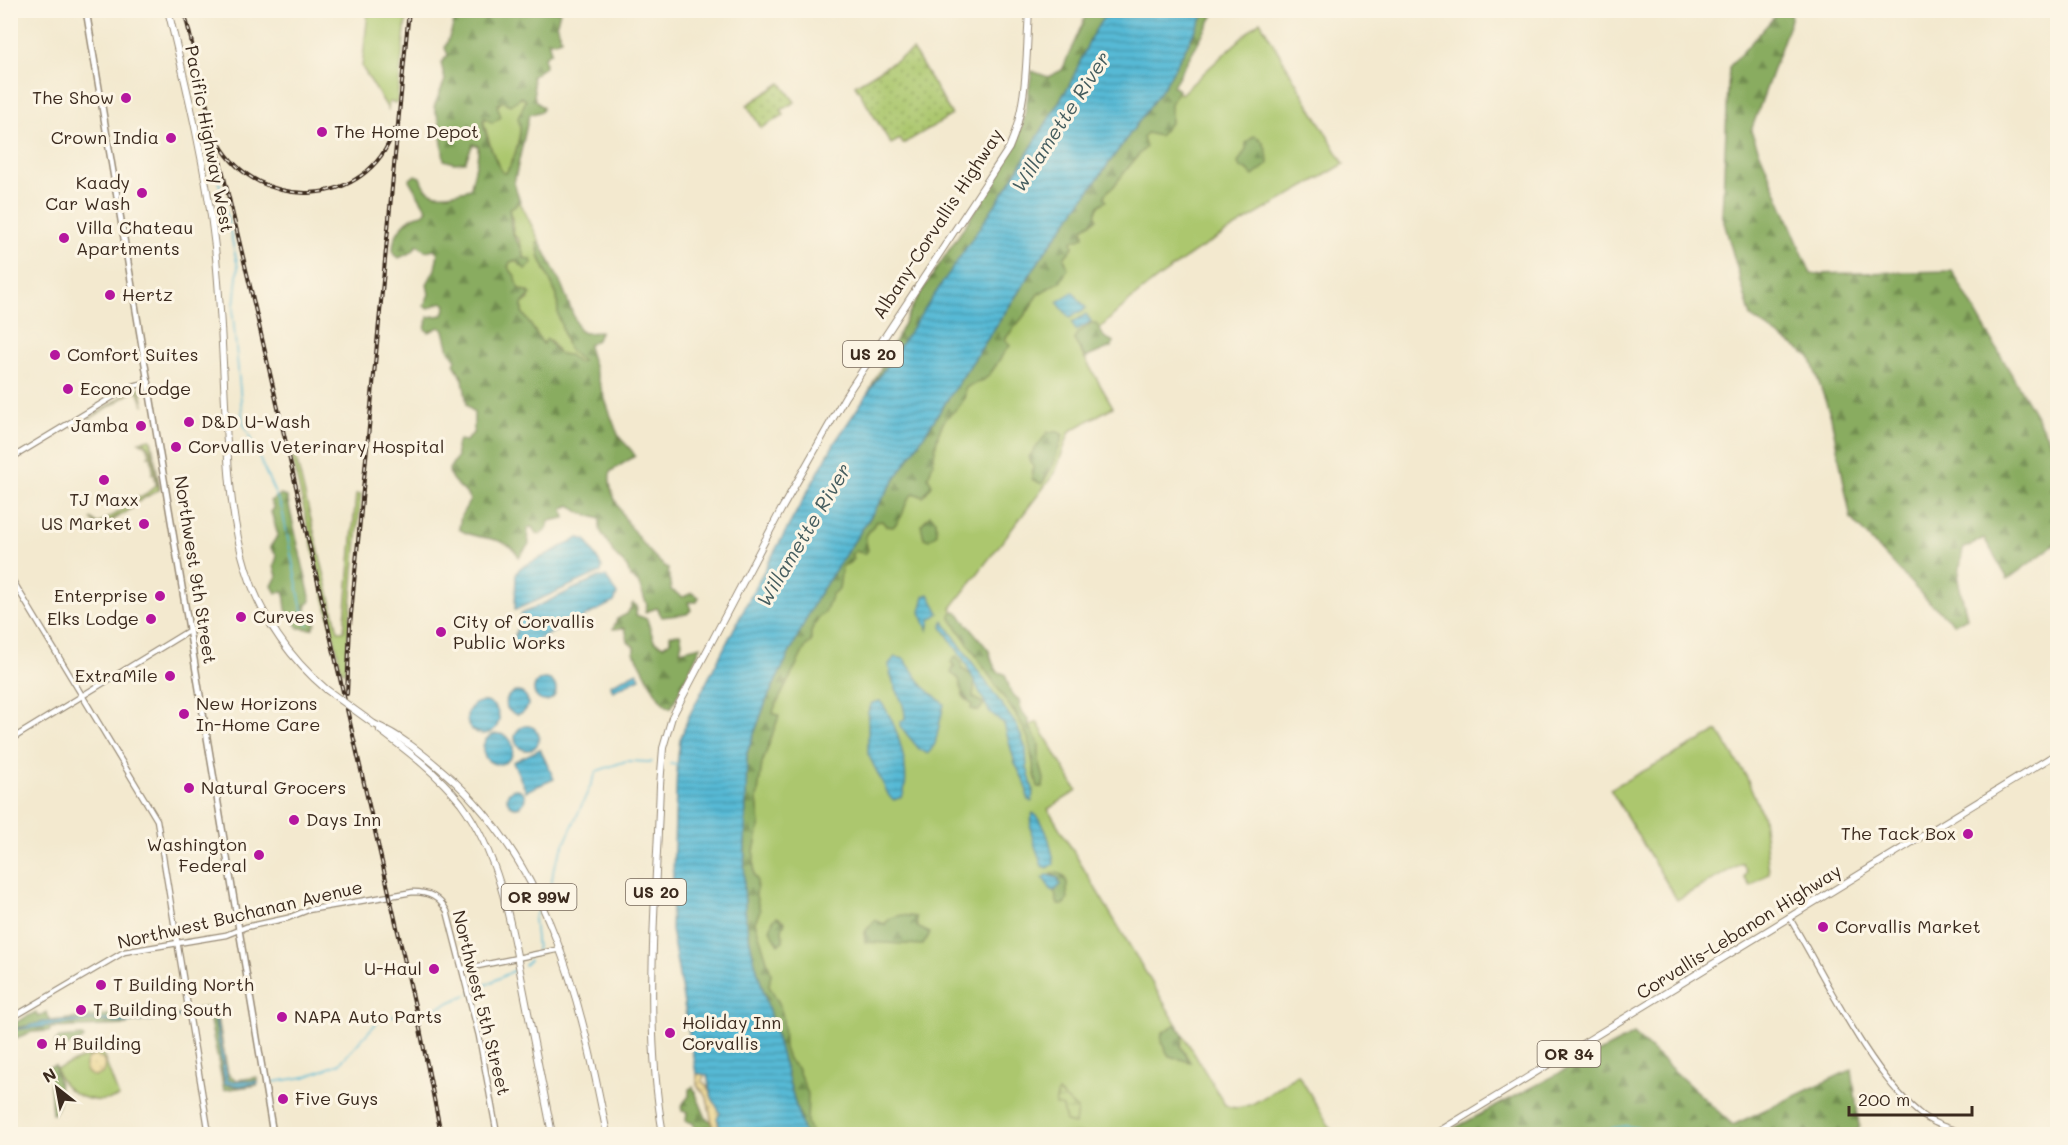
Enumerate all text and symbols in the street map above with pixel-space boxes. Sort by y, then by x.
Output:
street label: Pacific Highway West [180,43,240,234]
water label: Willamette River [1005,46,1115,197]
place label: The Show [32,85,114,109]
marker: The Show [119,91,133,105]
place label: The Home Depot [334,119,479,143]
street label: Albany-Corvallis Highway [867,124,1008,323]
place label: Crown India [51,125,159,149]
marker: The Home Depot [315,125,329,139]
marker: Crown India [164,131,178,145]
place label: Kaady Car Wash [45,170,130,215]
marker: Kaady Car Wash [135,186,149,200]
place label: Villa Chateau Apartments [76,215,193,260]
marker: Villa Chateau Apartments [57,231,71,245]
place label: Hertz [122,282,173,306]
marker: Hertz [103,288,117,302]
road number: US 20 [843,341,903,367]
place label: Comfort Suites [67,342,199,366]
marker: Comfort Suites [48,348,62,362]
place label: Econo Lodge [80,376,191,400]
marker: Econo Lodge [61,382,75,396]
place label: D&D U-Wash [201,409,310,433]
place label: Jamba [71,413,129,437]
marker: D&D U-Wash [182,415,196,429]
marker: Jamba [134,419,148,433]
place label: Corvallis Veterinary Hospital [188,434,445,458]
marker: Corvallis Veterinary Hospital [169,440,183,454]
water label: Willamette River [750,458,856,611]
marker: TJ Maxx [97,473,111,487]
street label: Northwest 9th Street [169,474,223,666]
place label: TJ Maxx [69,487,139,511]
place label: US Market [41,511,132,535]
marker: US Market [137,517,151,531]
place label: Enterprise [54,583,148,607]
marker: Enterprise [153,589,167,603]
place label: Curves [253,604,314,628]
place label: Elks Lodge [47,606,139,630]
place label: City of Corvallis Public Works [453,609,594,654]
marker: Curves [234,610,248,624]
marker: Elks Lodge [144,612,158,626]
marker: City of Corvallis Public Works [434,625,448,639]
place label: ExtraMile [75,663,158,687]
marker: ExtraMile [163,669,177,683]
place label: New Horizons In-Home Care [196,691,320,736]
marker: New Horizons In-Home Care [177,707,191,721]
place label: Natural Grocers [201,775,346,799]
marker: Natural Grocers [182,781,196,795]
place label: Days Inn [306,807,381,831]
marker: Days Inn [287,813,301,827]
place label: The Tack Box [1841,821,1956,845]
marker: The Tack Box [1961,827,1975,841]
place label: Washington Federal [147,832,247,877]
marker: Washington Federal [252,848,266,862]
street label: Corvallis-Lebanon Highway [1631,858,1845,1004]
street label: Northwest Buchanan Avenue [115,874,365,954]
road number: US 20 [626,879,686,905]
road number: OR 99W [502,884,576,910]
street label: Northwest 5th Street [447,908,517,1098]
place label: Corvallis Market [1835,914,1981,938]
marker: Corvallis Market [1816,920,1830,934]
place label: U-Haul [364,956,422,980]
marker: U-Haul [427,962,441,976]
place label: T Building North [113,972,254,996]
marker: T Building North [94,978,108,992]
place label: T Building South [93,997,232,1021]
marker: T Building South [74,1003,88,1017]
place label: NAPA Auto Parts [294,1004,442,1028]
marker: NAPA Auto Parts [275,1010,289,1024]
place label: Holiday Inn Corvallis [682,1010,781,1055]
marker: Holiday Inn Corvallis [663,1026,677,1040]
place label: H Building [54,1031,141,1055]
marker: H Building [35,1037,49,1051]
road number: OR 34 [1538,1041,1600,1067]
north arrow [27,1058,87,1118]
text: N [38,1063,60,1087]
scale bar [1849,1079,1972,1117]
place label: Five Guys [295,1086,378,1110]
text: 200 m [1858,1087,1910,1111]
marker: Five Guys [276,1092,290,1106]

